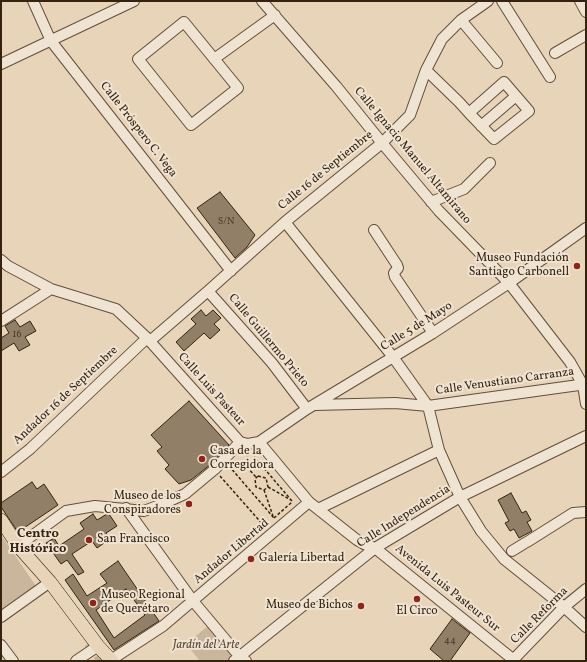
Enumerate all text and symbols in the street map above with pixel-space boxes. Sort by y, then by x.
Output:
street label: Calle Próspero C. Vega [96,79,180,181]
street label: Calle Ignacio Manuel Altamirano [351,85,473,227]
street label: Calle 16 de Septiembre [276,128,376,214]
house number: S/N [218,216,234,228]
place label: Museo Fundación Santiago Carbonell [469,252,569,280]
marker: Museo Fundación Santiago Carbonell [572,261,582,271]
street label: Calle Guillermo Prieto [225,291,311,391]
street label: Calle 5 de Mayo [379,299,455,355]
house number: 16 [13,329,21,341]
street label: Andador 16 de Septiembre [11,344,121,448]
street label: Calle Luis Pasteur [174,350,248,430]
street label: Calle Venustiano Carranza [435,365,575,399]
place label: Casa de la Corregidora [210,445,274,473]
marker: Casa de la Corregidora [197,454,207,464]
street label: Calle Independencia [355,482,453,552]
place label: Museo de los Conspiradores [104,490,181,518]
marker: Museo de los Conspiradores [184,499,194,509]
street label: Andador Libertad [192,516,272,588]
district label: Centro Histórico [10,527,66,558]
place label: San Francisco [97,533,170,547]
marker: San Francisco [84,535,94,545]
street label: Avenida Luis Pasteur Sur [392,542,502,636]
place label: Galería Libertad [259,552,345,566]
marker: Galería Libertad [246,554,256,564]
street label: Calle Reforma [508,584,572,648]
place label: Museo Regional de Querétaro [101,589,185,617]
marker: El Circo [412,594,422,604]
marker: Museo Regional de Querétaro [88,598,98,608]
place label: Museo de Bichos [266,599,353,613]
marker: Museo de Bichos [356,601,366,611]
place label: El Circo [396,605,438,619]
house number: 44 [444,635,456,647]
park label: Jardín del Arte [173,639,239,653]

